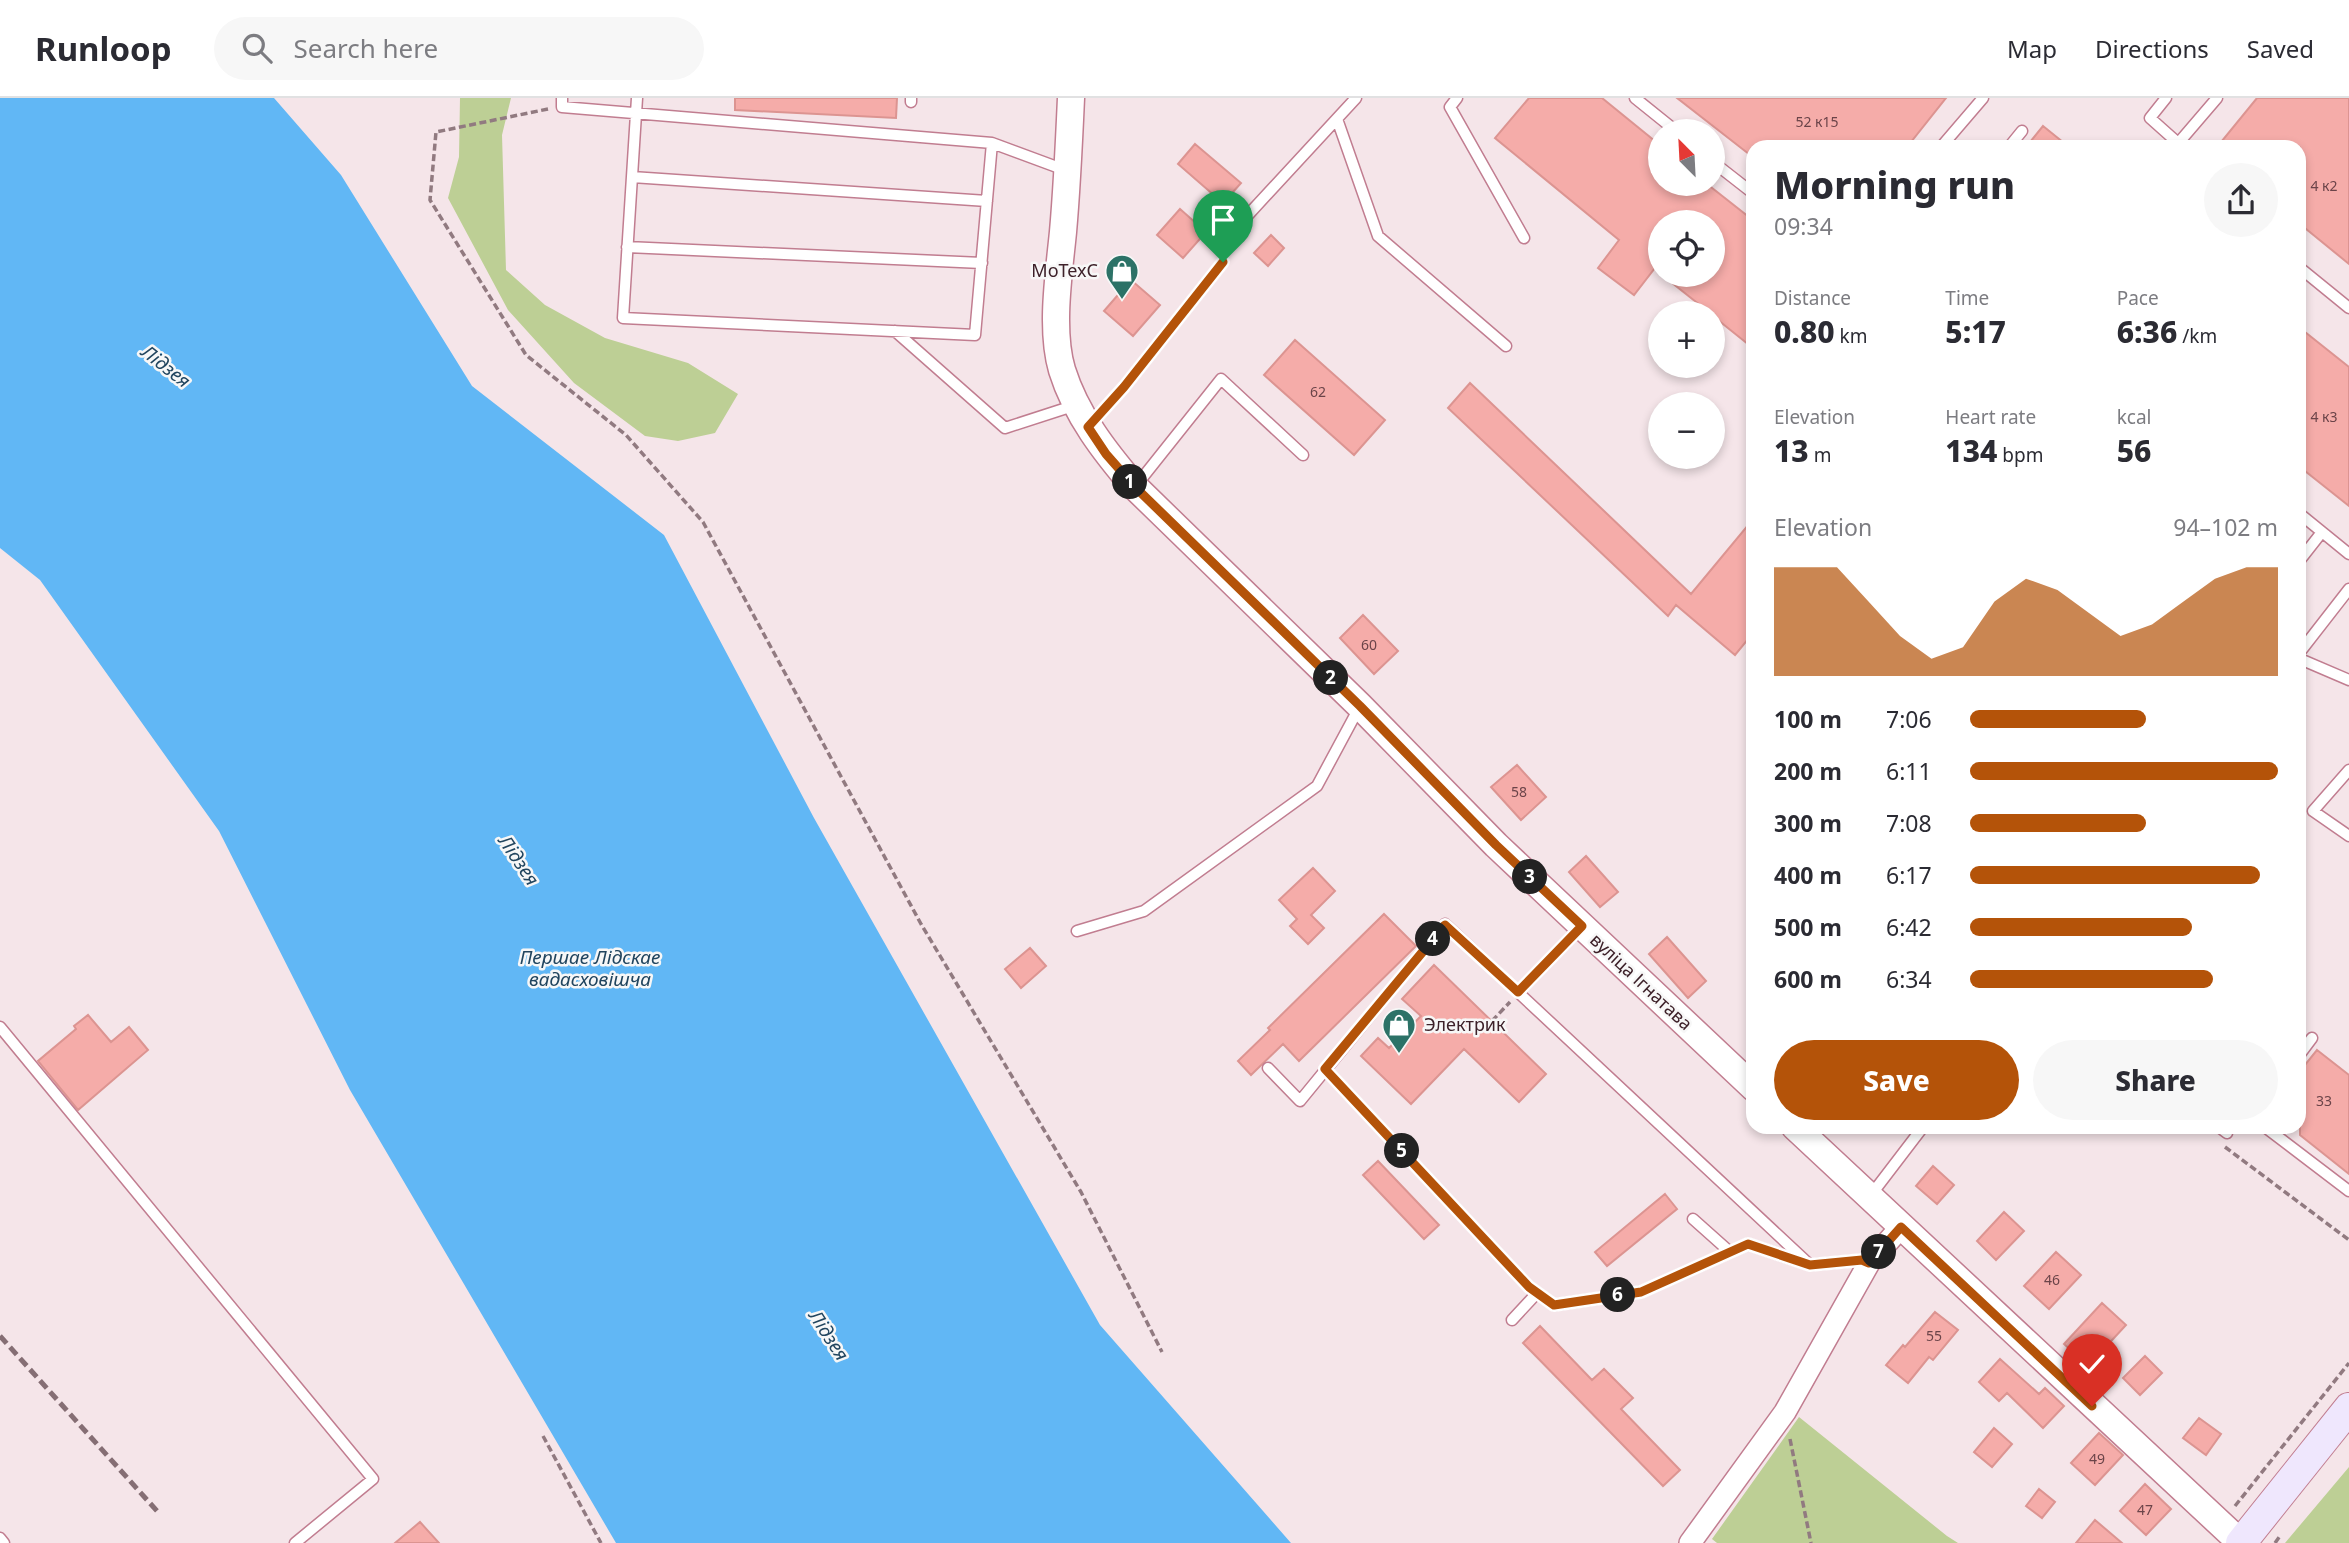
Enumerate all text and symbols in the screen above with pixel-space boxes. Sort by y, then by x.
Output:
search box [214,17,704,80]
text: Runloop [35,26,172,71]
icon: search [238,29,276,67]
text: Search here [294,30,438,66]
text: Map [2007,32,2057,65]
text: Directions [2095,32,2209,65]
text: Saved [2247,32,2314,65]
house number: 52 к15 [1795,112,1839,131]
north arrow [1648,119,1726,196]
map controls [1648,119,1725,469]
text: Morning run [1774,158,2015,210]
button: share [2204,163,2278,237]
house number: 4 к2 [2310,176,2338,195]
pin [1193,190,1253,262]
icon: arrive [1204,201,1242,239]
button: locate [1648,210,1725,287]
text: 09:34 [1774,210,1833,242]
shop icon: MoTexC [1103,252,1141,301]
place label: MoTexC [1031,258,1098,282]
text: Distance [1774,285,1851,311]
text: Time [1945,285,1989,311]
text: Pace [2117,285,2159,311]
button: + [1648,301,1725,378]
text: 0.80 [1774,311,1835,352]
text: 5:17 [1945,311,2006,352]
text: 6:36 [2117,311,2177,352]
text: km [1835,323,1867,349]
text: /km [2177,323,2217,349]
water label: Лідзея [135,338,196,394]
house number: 62 [1310,382,1326,401]
button: − [1648,392,1725,469]
text: Elevation [1774,404,1855,430]
text: Heart rate [1945,404,2036,430]
text: kcal [2117,404,2151,430]
house number: 4 к3 [2310,407,2338,426]
text: 13 [1774,430,1809,471]
text: 134 [1945,430,1997,471]
text: 56 [2117,430,2151,471]
text: m [1809,442,1831,468]
text: bpm [1997,442,2043,468]
pin: 1 [1112,464,1148,500]
text: 1 [1124,468,1135,494]
text: Elevation [1774,511,1872,543]
text: 94–102 m [2173,511,2278,543]
house number: 60 [1361,635,1377,654]
pin: 2 [1314,660,1348,696]
text: 2 [1325,664,1336,690]
text: 100 m [1774,703,1842,735]
text: 7:06 [1886,703,1932,735]
text: 200 m [1774,755,1842,787]
text: 6:11 [1886,755,1932,787]
house number: 58 [1511,782,1527,801]
text: 300 m [1774,807,1842,839]
text: 7:08 [1886,807,1932,839]
water label: Лідзея [492,829,546,891]
text: 400 m [1774,859,1842,891]
text: 6:17 [1886,859,1932,891]
pin: 3 [1512,860,1548,894]
text: 3 [1524,863,1535,889]
text: 500 m [1774,911,1842,943]
text: 6:42 [1886,911,1932,943]
pin: 4 [1416,922,1450,956]
text: 4 [1427,925,1438,951]
street label: вуліца Ігнатава [1585,928,1698,1035]
water label: Першае Лідскае вадасховішча [520,944,660,992]
text: 600 m [1774,963,1842,995]
text: 6:34 [1886,963,1932,995]
shop icon: Электрик [1380,1006,1418,1055]
place label: Электрик [1424,1012,1506,1036]
button: Save [1774,1040,2019,1120]
button: Share [2033,1040,2278,1120]
house number: 33 [2316,1091,2332,1110]
pin: 5 [1384,1134,1420,1168]
text: 5 [1396,1137,1407,1163]
pin: 7 [1862,1234,1896,1270]
text: 7 [1873,1238,1884,1264]
house number: 46 [2044,1270,2060,1289]
pin: 6 [1600,1278,1636,1312]
text: 6 [1612,1281,1623,1307]
water label: Лідзея [802,1304,855,1366]
house number: 55 [1926,1326,1942,1345]
pin [2062,1334,2122,1406]
icon: check [2073,1345,2111,1383]
house number: 49 [2089,1449,2105,1468]
house number: 47 [2137,1500,2153,1519]

